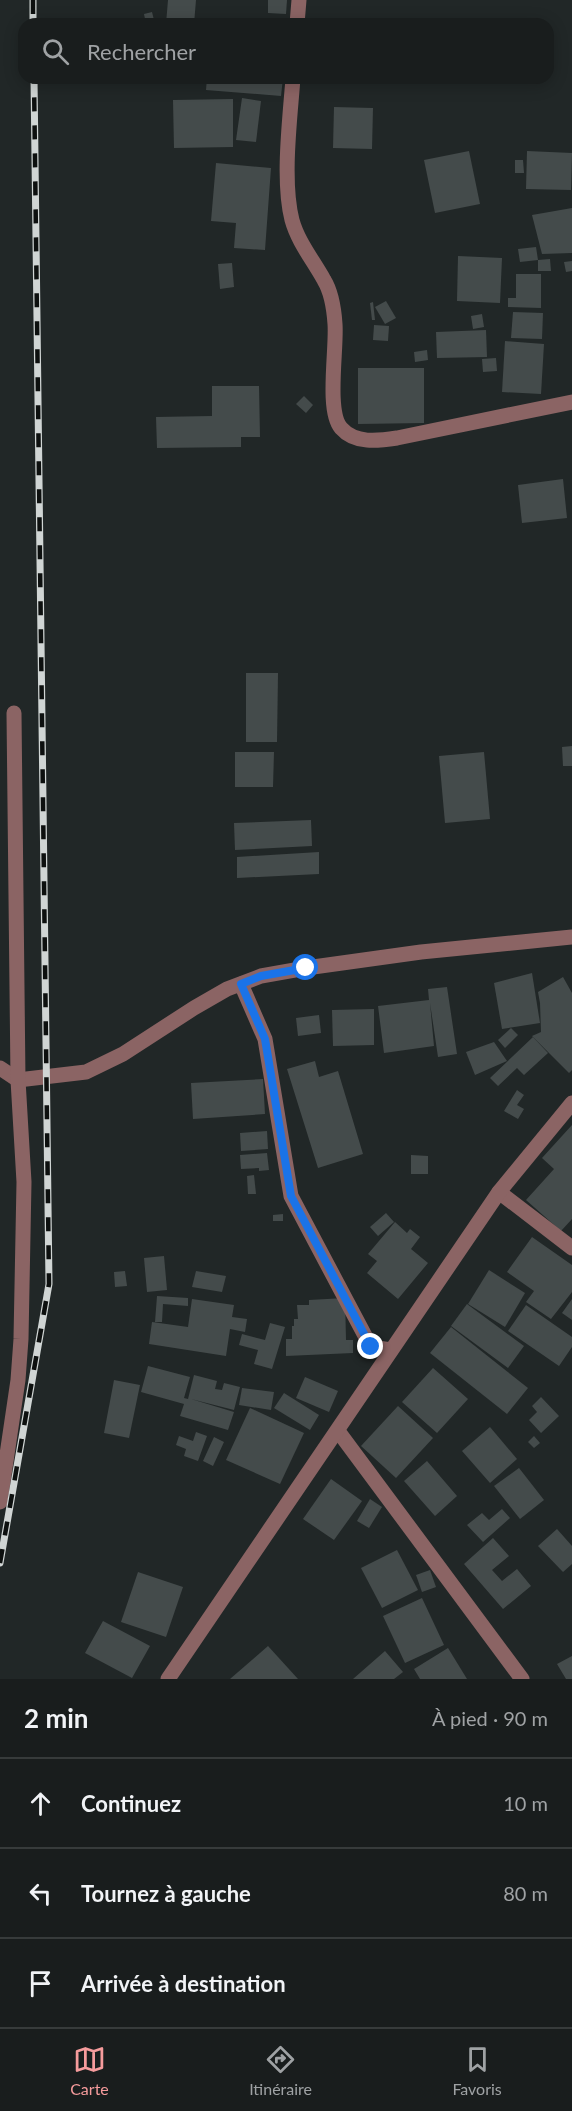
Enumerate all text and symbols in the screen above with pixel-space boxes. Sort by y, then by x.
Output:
search box [18,18,554,84]
icon: search [39,35,72,68]
text: Rechercher [87,38,196,65]
route start [292,954,318,980]
route end [357,1333,383,1359]
text: 2 min [24,1702,88,1734]
text: À pied · 90 m [432,1706,548,1730]
icon: ahead [24,1787,57,1820]
text: Continuez [81,1790,181,1817]
text: 10 m [503,1791,548,1815]
icon: left [24,1877,57,1910]
text: Tournez à gauche [81,1880,251,1907]
text: 80 m [503,1881,548,1905]
icon: arrive [24,1967,57,2000]
text: Arrivée à destination [81,1970,286,1997]
tab: Carte [70,2043,109,2098]
tab: Itinéraire [249,2043,312,2098]
tab: Favoris [452,2043,502,2098]

